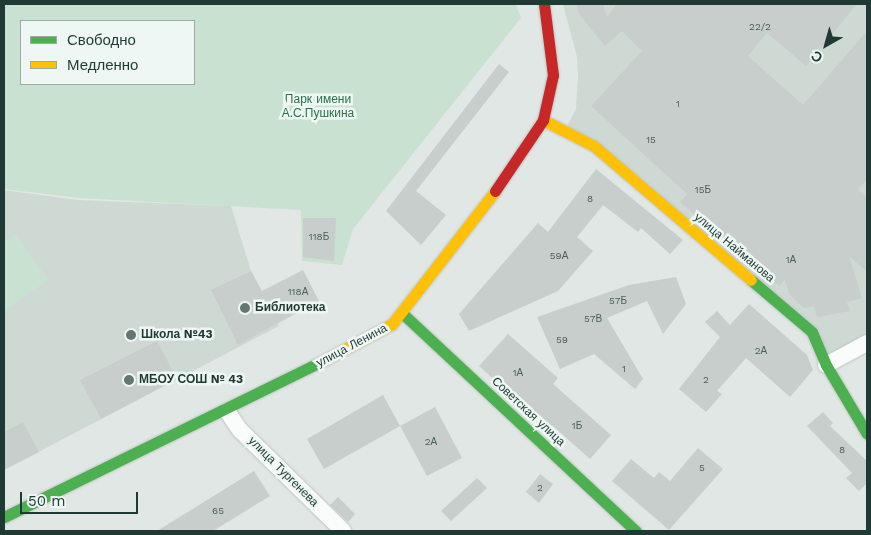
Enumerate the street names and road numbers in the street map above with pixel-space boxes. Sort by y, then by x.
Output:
street label: улица Найманова [691,210,777,286]
street label: улица Ленина [314,321,390,371]
street label: Советская улица [488,374,568,450]
street label: улица Тургенева [245,434,321,510]

